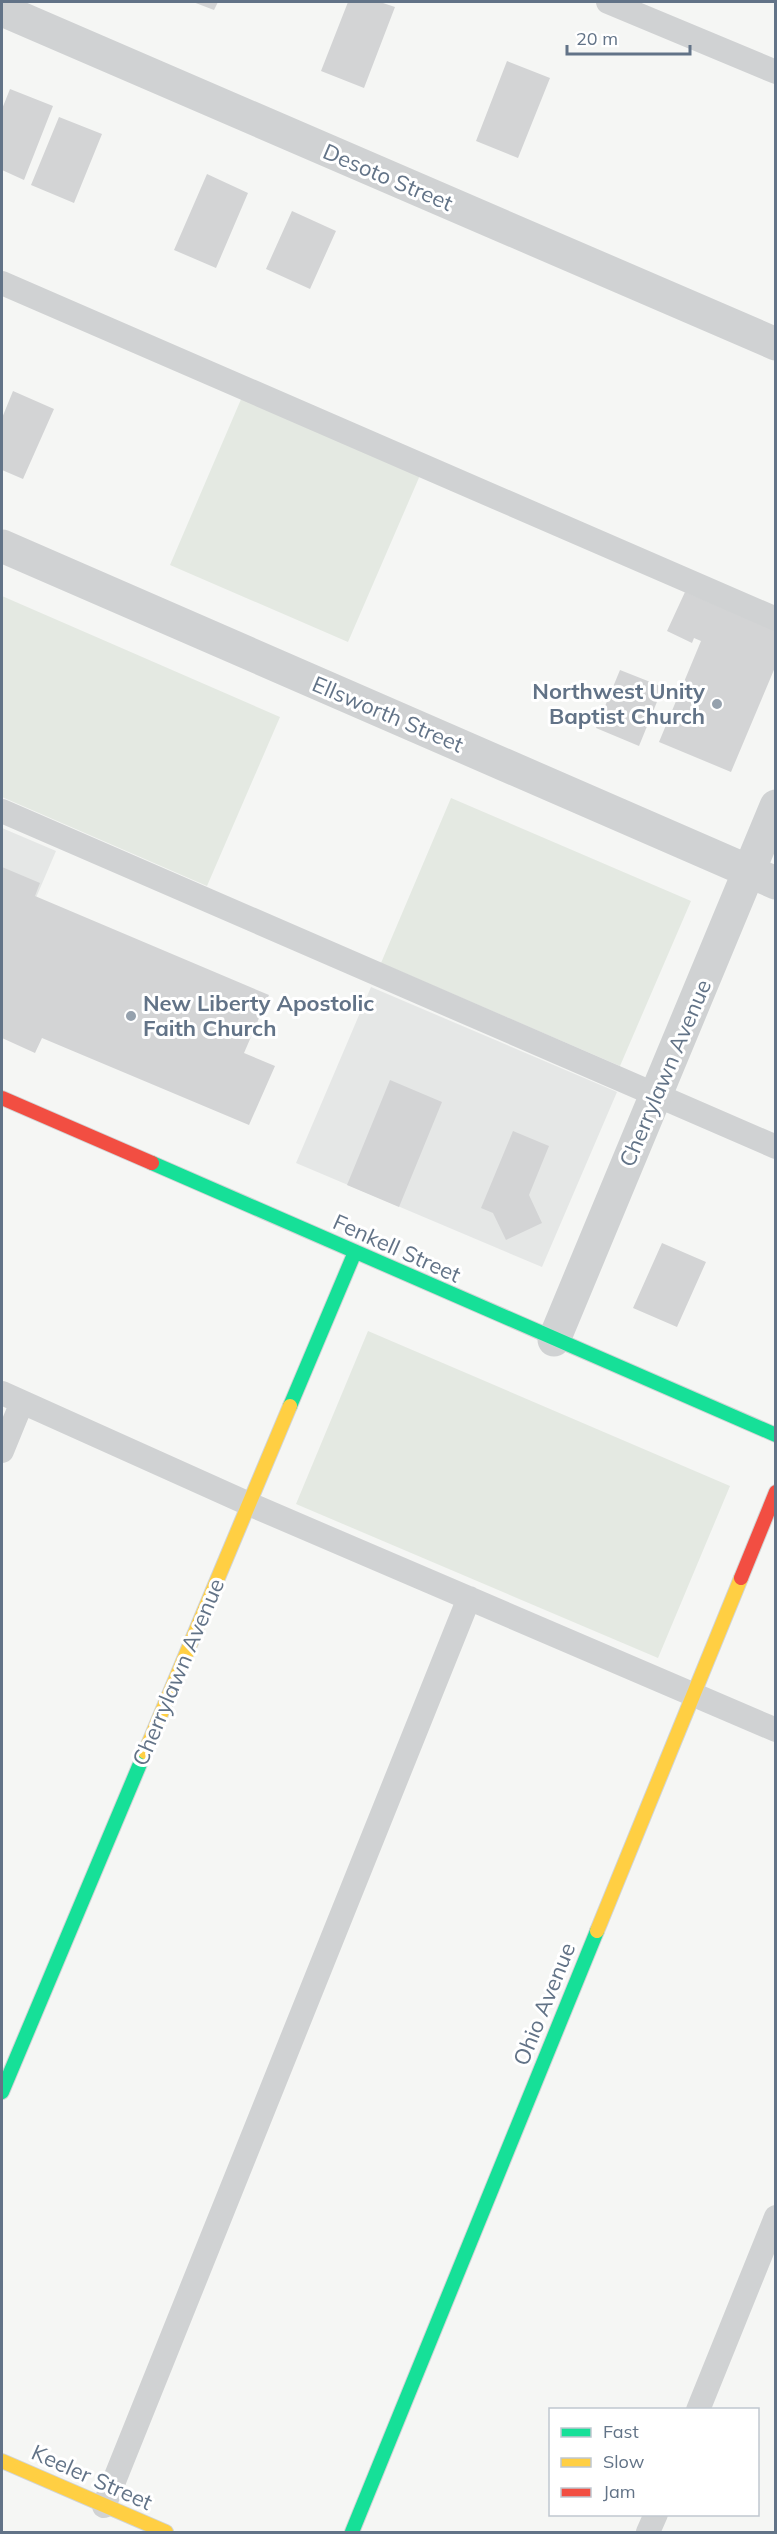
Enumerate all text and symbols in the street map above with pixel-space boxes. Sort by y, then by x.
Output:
scale bar [567,18,690,56]
text: 20 m [576,27,618,50]
street label: Desoto Street [319,137,457,217]
street label: Ellsworth Street [308,670,468,759]
place label: Northwest Unity Baptist Church [532,677,705,730]
marker: Northwest Unity Baptist Church [710,697,724,711]
street label: Cherrylawn Avenue [613,975,717,1171]
place label: New Liberty Apostolic Faith Church [143,989,374,1042]
marker: New Liberty Apostolic Faith Church [124,1009,138,1023]
street label: Fenkell Street [329,1207,465,1289]
street label: Cherrylawn Avenue [126,1574,230,1770]
street label: Ohio Avenue [507,1938,581,2070]
legend [549,2408,759,2516]
text: Fast [603,2420,639,2443]
street label: Keeler Street [27,2438,157,2516]
text: Slow [603,2450,645,2473]
text: Jam [603,2480,636,2503]

